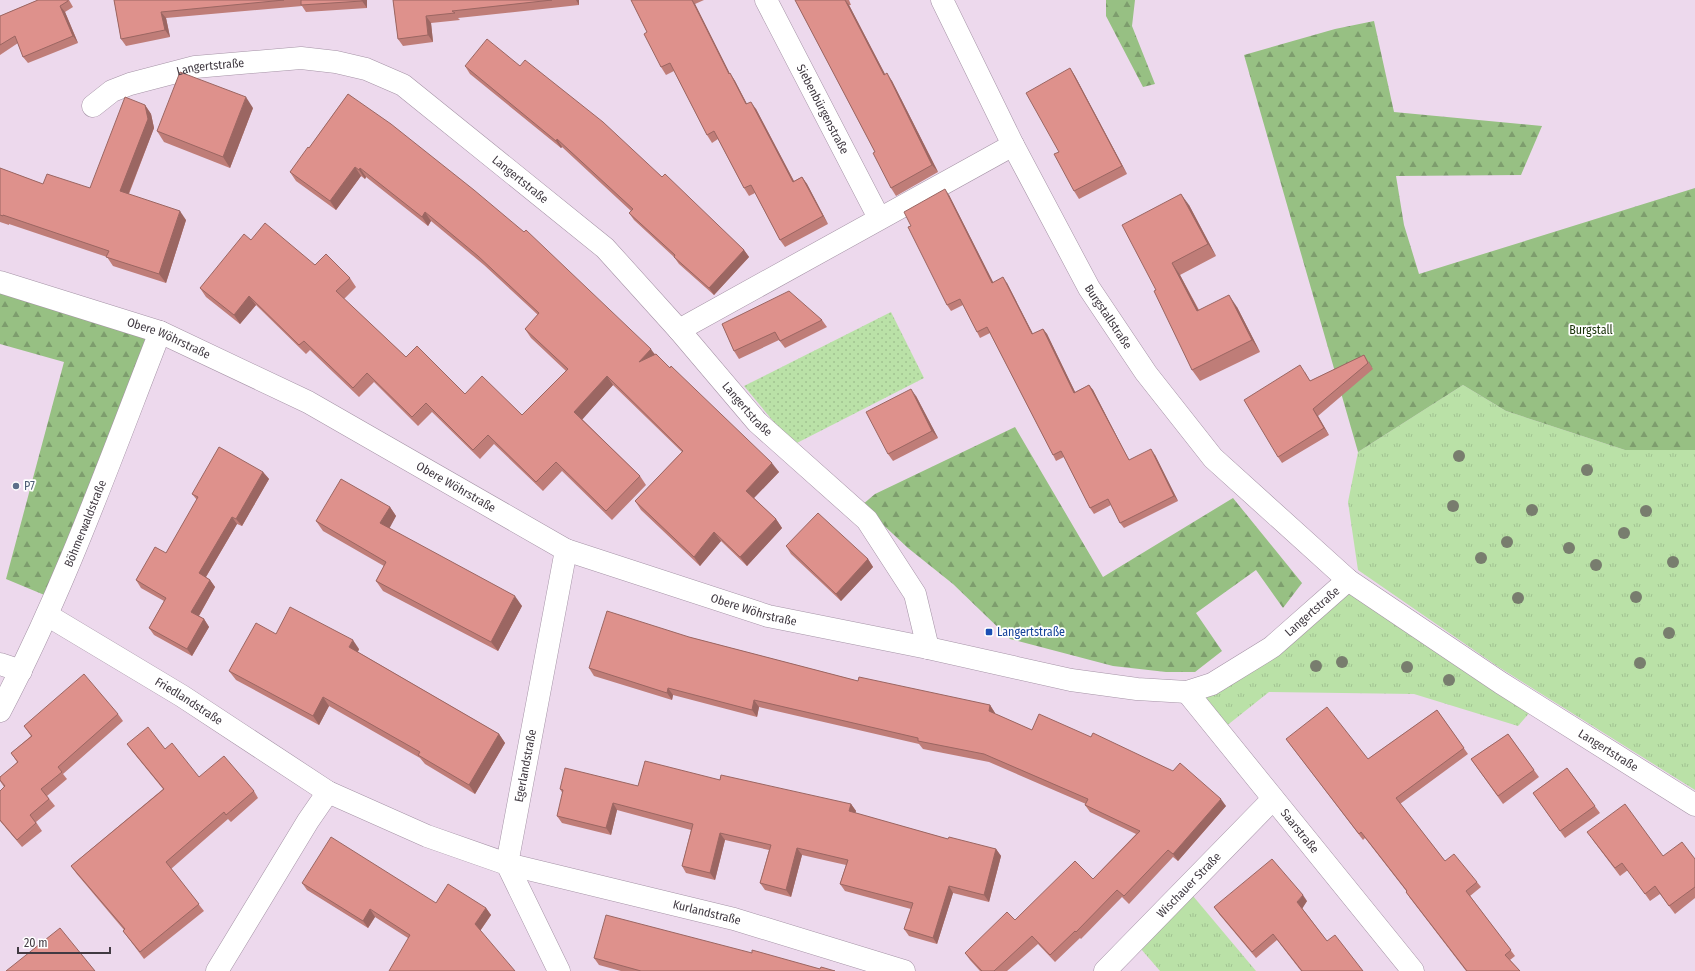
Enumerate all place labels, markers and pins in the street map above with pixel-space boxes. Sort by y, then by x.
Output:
place label: P7 [24,479,35,493]
marker: P7 [11,481,21,491]
place label: Langertstraße [997,625,1065,639]
marker: Langertstraße [984,627,994,637]

